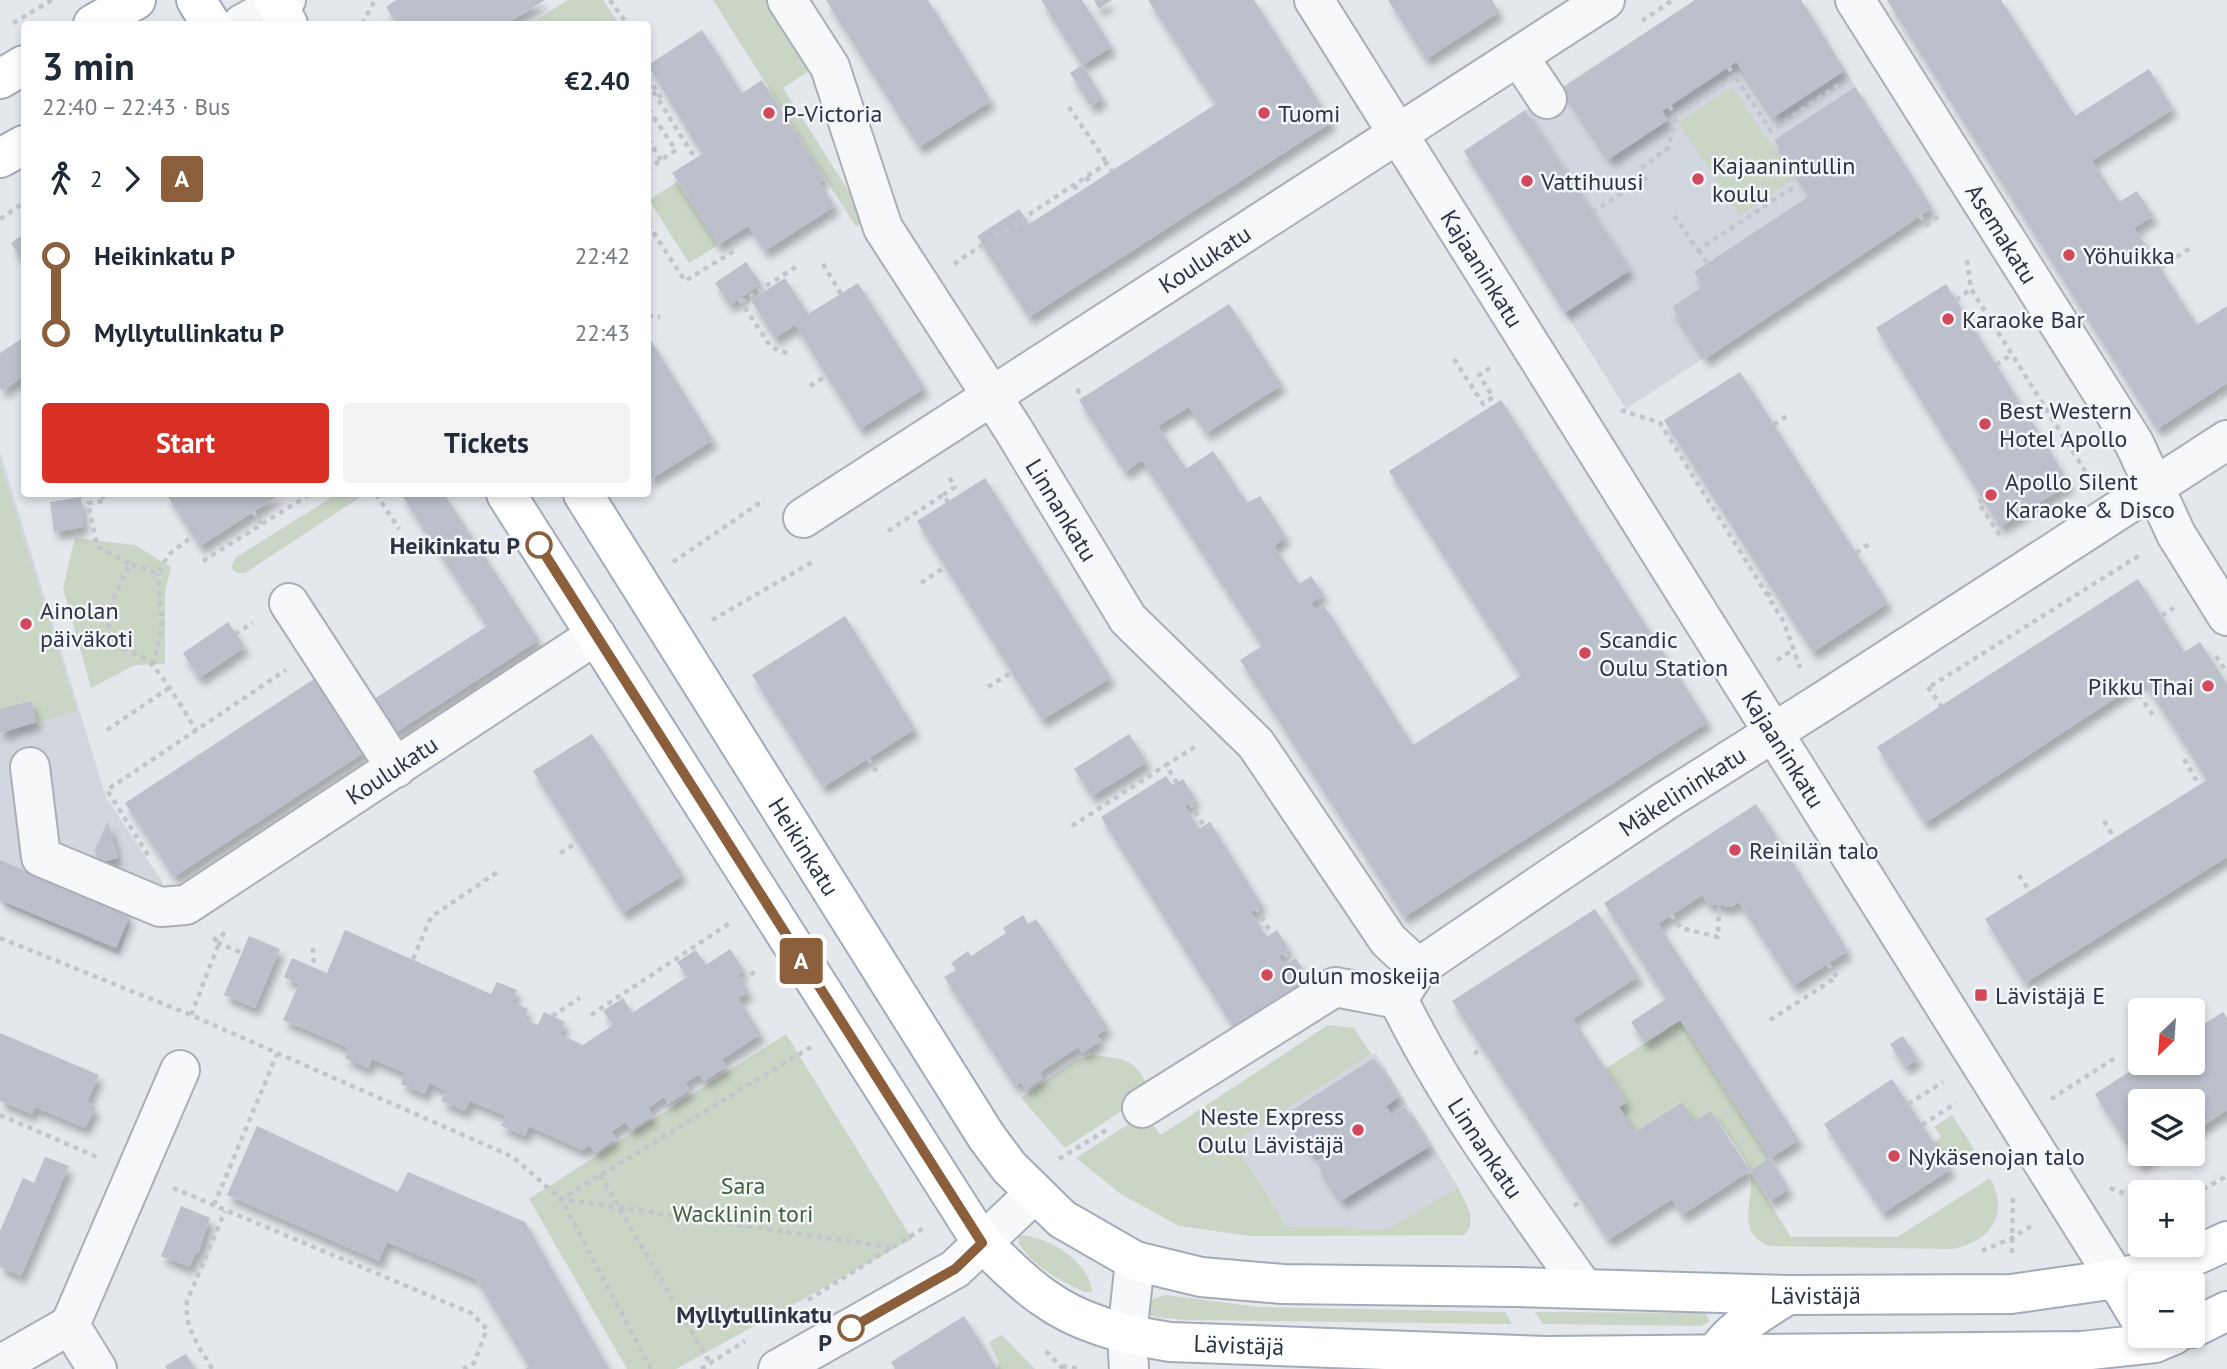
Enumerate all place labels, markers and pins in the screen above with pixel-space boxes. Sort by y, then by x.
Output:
place label: P-Victoria [783,98,882,129]
place label: Tuomi [1278,98,1341,129]
marker: P-Victoria [761,105,777,121]
marker: Tuomi [1256,105,1272,121]
place label: Kajaanintullin koulu [1712,150,1855,209]
place label: Vattihuusi [1540,166,1644,197]
marker: Kajaanintullin koulu [1690,171,1706,187]
marker: Vattihuusi [1519,173,1535,189]
place label: Yöhuikka [2083,240,2175,271]
marker: Yöhuikka [2061,247,2077,263]
place label: Karaoke Bar [1962,304,2085,335]
marker: Karaoke Bar [1940,311,1956,327]
place label: Best Western Hotel Apollo [1999,395,2132,454]
marker: Best Western Hotel Apollo [1977,416,1993,432]
place label: Apollo Silent Karaoke & Disco [2005,466,2175,525]
marker: Apollo Silent Karaoke & Disco [1983,487,1999,503]
place label: Heikinkatu P [390,530,520,561]
marker: Heikinkatu P [526,532,552,558]
place label: Ainolan päiväkoti [40,595,133,654]
marker: Ainolan päiväkoti [18,616,34,632]
place label: Scandic Oulu Station [1599,624,1728,683]
marker: Scandic Oulu Station [1577,645,1593,661]
place label: Pikku Thai [2088,671,2194,702]
marker: Pikku Thai [2200,678,2216,694]
place label: Reinilän talo [1749,835,1879,866]
marker: Reinilän talo [1727,842,1743,858]
place label: Oulun moskeija [1281,960,1440,991]
marker: Oulun moskeija [1259,967,1275,983]
place label: Lävistäjä E [1995,980,2105,1011]
marker: Lävistäjä E [1973,987,1989,1003]
place label: Neste Express Oulu Lävistäjä [1198,1101,1344,1160]
marker: Neste Express Oulu Lävistäjä [1350,1122,1366,1138]
place label: Nykäsenojan talo [1908,1141,2085,1172]
marker: Nykäsenojan talo [1886,1148,1902,1164]
place label: Myllytullinkatu P [676,1299,832,1358]
marker: Myllytullinkatu P [838,1315,864,1341]

